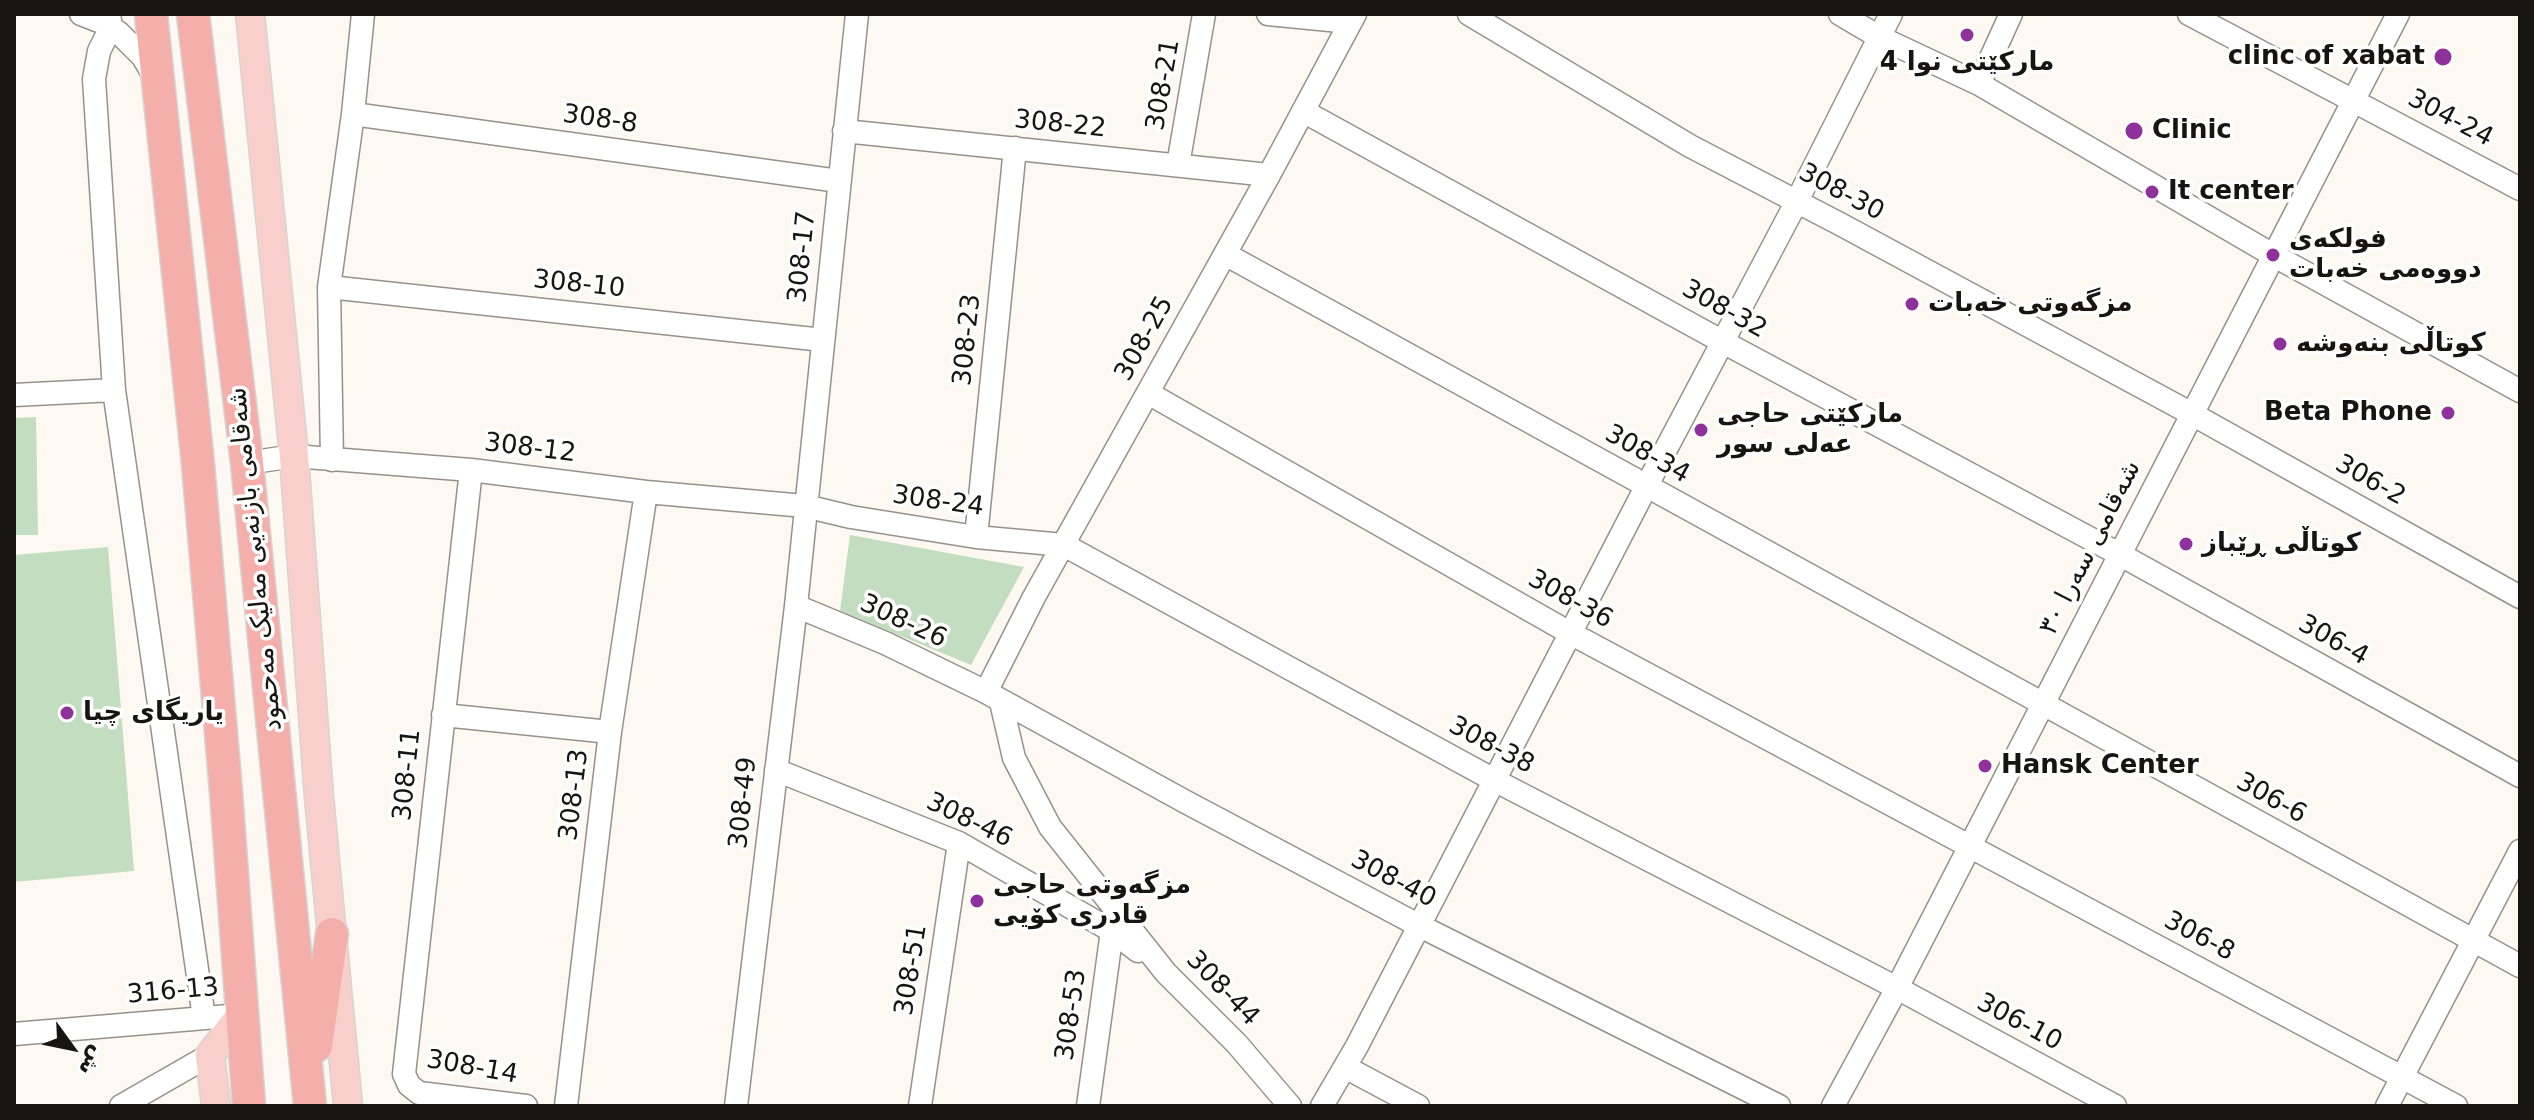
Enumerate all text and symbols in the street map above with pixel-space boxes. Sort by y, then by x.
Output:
marker: مارکێتی نوا 4 [1958,26,1976,44]
street label: 308-21 [1141,37,1187,133]
place label: clinc of xabat [2228,41,2425,73]
marker: clinc of xabat [2432,46,2454,68]
place label: مارکێتی نوا 4 [1880,47,2054,79]
street label: 304-24 [2402,84,2498,154]
street label: 308-8 [560,99,640,141]
street label: 308-22 [1013,105,1107,145]
place label: Clinic [2152,115,2232,147]
marker: Clinic [2123,120,2145,142]
street label: 308-30 [1793,158,1889,228]
place label: It center [2168,176,2294,208]
marker: It center [2143,183,2161,201]
street label: 308-17 [783,210,823,304]
place label: فولکه‌ی دووه‌می خه‌بات [2289,224,2482,286]
marker: فولکه‌ی دووه‌می خه‌بات [2264,246,2282,264]
street label: 308-10 [532,265,626,305]
street label: 308-32 [1676,274,1772,346]
place label: مزگەوتی خەبات [1928,288,2133,320]
street label: 308-25 [1109,291,1181,387]
street label: 308-23 [948,293,988,387]
marker: مزگەوتی خەبات [1903,295,1921,313]
place label: کوتاڵی بنەوشە [2296,328,2486,360]
marker: کوتاڵی بنەوشە [2271,335,2289,353]
street label: شەقامی بازنەیی مەلیک مەحمود [222,386,290,732]
place label: Beta Phone [2264,397,2432,429]
place label: مارکێتی حاجی عەلی سور [1717,399,1903,460]
marker: Beta Phone [2439,404,2457,422]
street label: 308-34 [1599,419,1695,491]
marker: مارکێتی حاجی عەلی سور [1692,421,1710,439]
street label: 308-12 [482,428,578,470]
street label: 306-2 [2329,449,2411,513]
street label: شەقامی سەرا ٣٠ [2034,456,2148,640]
street label: 308-24 [890,480,986,524]
place label: کوتاڵی ڕێباز [2202,528,2361,560]
marker: کوتاڵی ڕێباز [2177,535,2195,553]
street label: 308-36 [1522,564,1618,636]
street label: 308-26 [855,588,951,656]
street label: 306-4 [2292,609,2374,673]
place label: یاریگای چیا [83,697,224,729]
marker: یاریگای چیا [58,704,76,722]
street label: 308-38 [1443,711,1539,781]
street label: 308-11 [388,728,428,822]
street label: 308-13 [554,747,596,843]
place label: Hansk Center [2001,750,2199,782]
street label: 308-49 [724,756,764,850]
marker: Hansk Center [1976,757,1994,775]
street label: 306-6 [2230,767,2312,831]
street label: 308-46 [921,787,1017,855]
street label: 308-40 [1345,845,1441,915]
place label: مزگەوتی حاجی قادری کۆیی [993,870,1191,932]
marker: مزگەوتی حاجی قادری کۆیی [968,892,986,910]
street label: 306-8 [2158,905,2240,969]
street label: 308-51 [889,922,935,1018]
street label: 308-44 [1179,945,1265,1033]
street label: 308-53 [1050,967,1094,1063]
street label: 316-13 [126,972,220,1012]
street label: 306-10 [1971,988,2067,1058]
north arrow [32,1008,112,1088]
text: ش [74,1042,111,1081]
street label: 308-14 [424,1045,520,1091]

